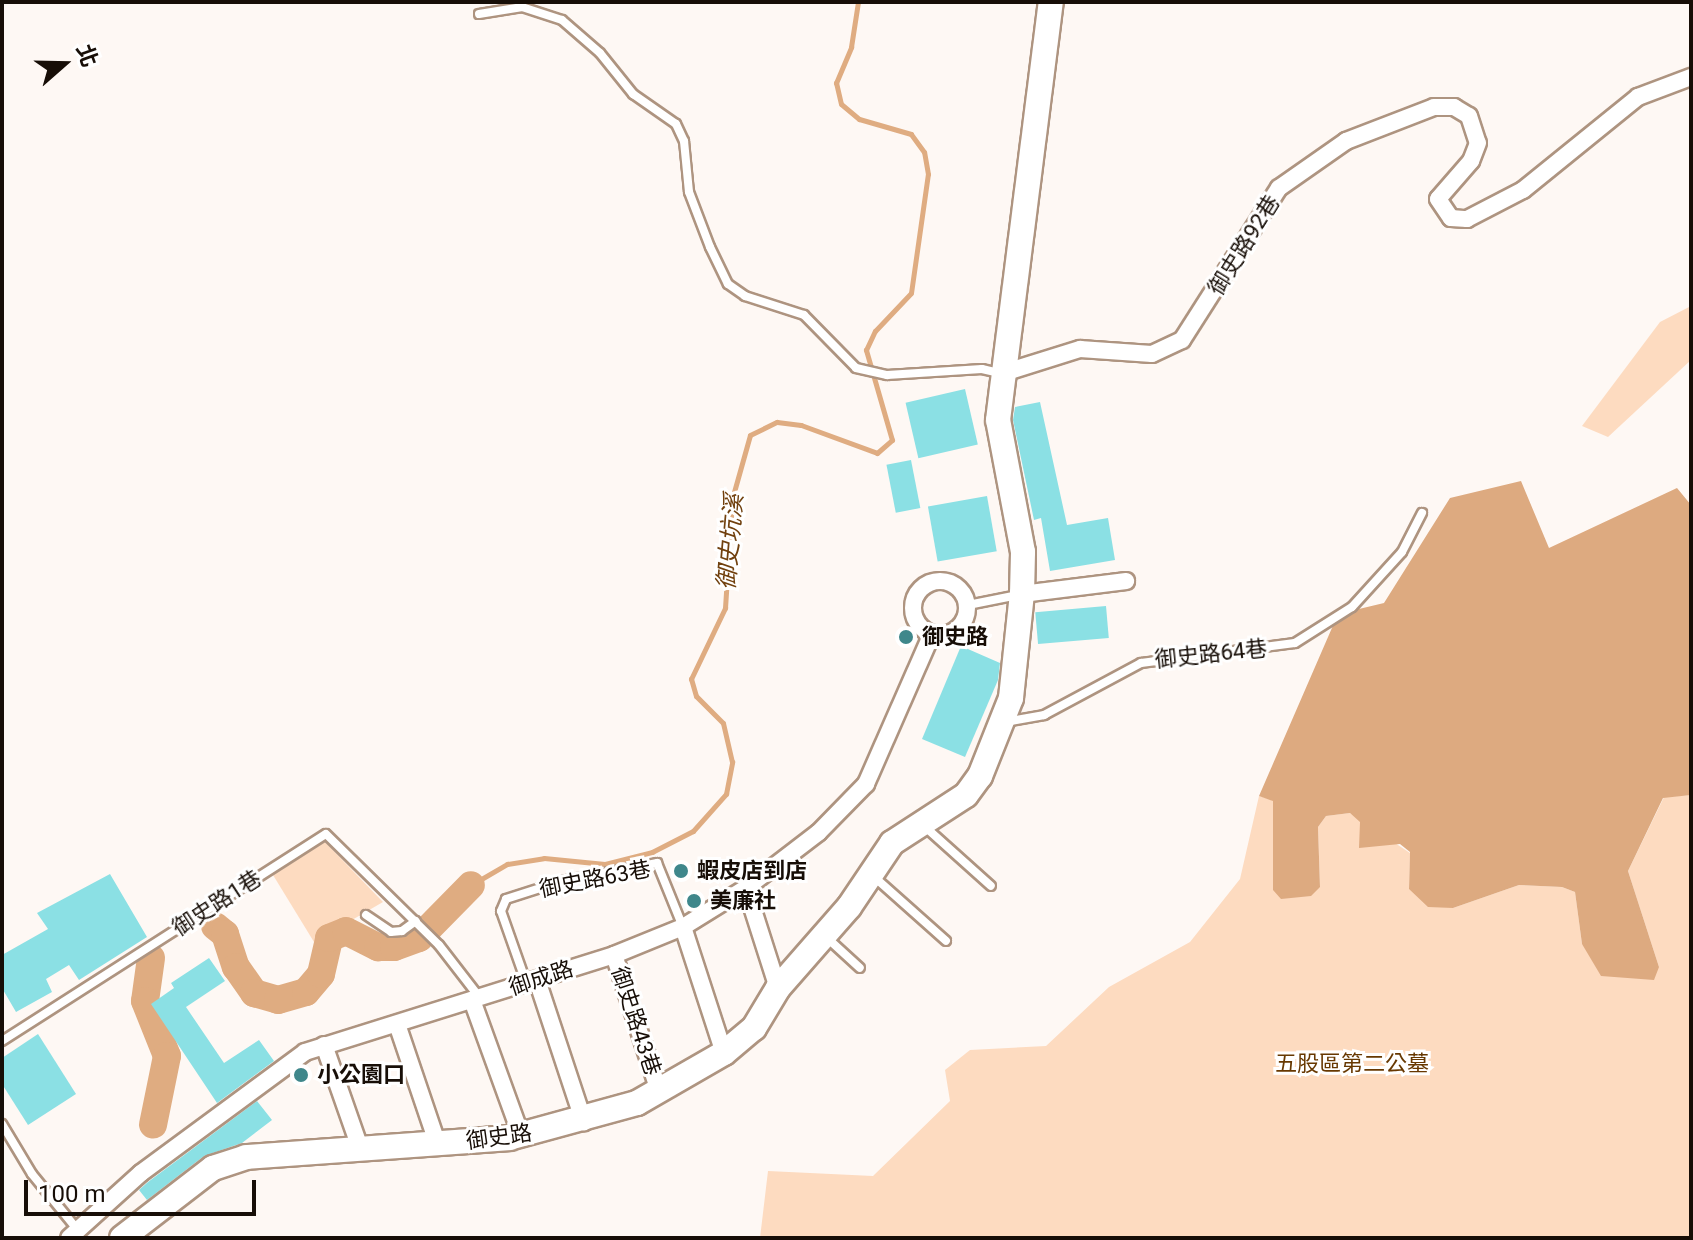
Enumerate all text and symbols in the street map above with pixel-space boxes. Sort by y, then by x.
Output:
north arrow [24,24,104,104]
text: 北 [72,41,103,70]
street label: 御史路92巷 [1203,190,1285,300]
water label: 御史坑溪 [712,493,750,591]
place label: 御史路 [922,624,988,650]
marker: 御史路 [897,628,915,646]
street label: 御史路64巷 [1154,635,1268,673]
street label: 御史路63巷 [537,855,653,903]
place label: 蝦皮店到店 [697,858,807,884]
marker: 蝦皮店到店 [672,862,690,880]
street label: 御史路1巷 [168,865,266,941]
place label: 美廉社 [710,888,776,914]
marker: 美廉社 [685,892,703,910]
street label: 御成路 [506,955,576,1001]
street label: 御史路43巷 [606,963,666,1079]
park label: 五股區第二公墓 [1275,1051,1429,1077]
place label: 小公園口 [317,1062,405,1088]
marker: 小公園口 [292,1066,310,1084]
street label: 御史路 [464,1119,534,1155]
scale bar [28,1164,260,1214]
text: 100 m [38,1180,105,1208]

